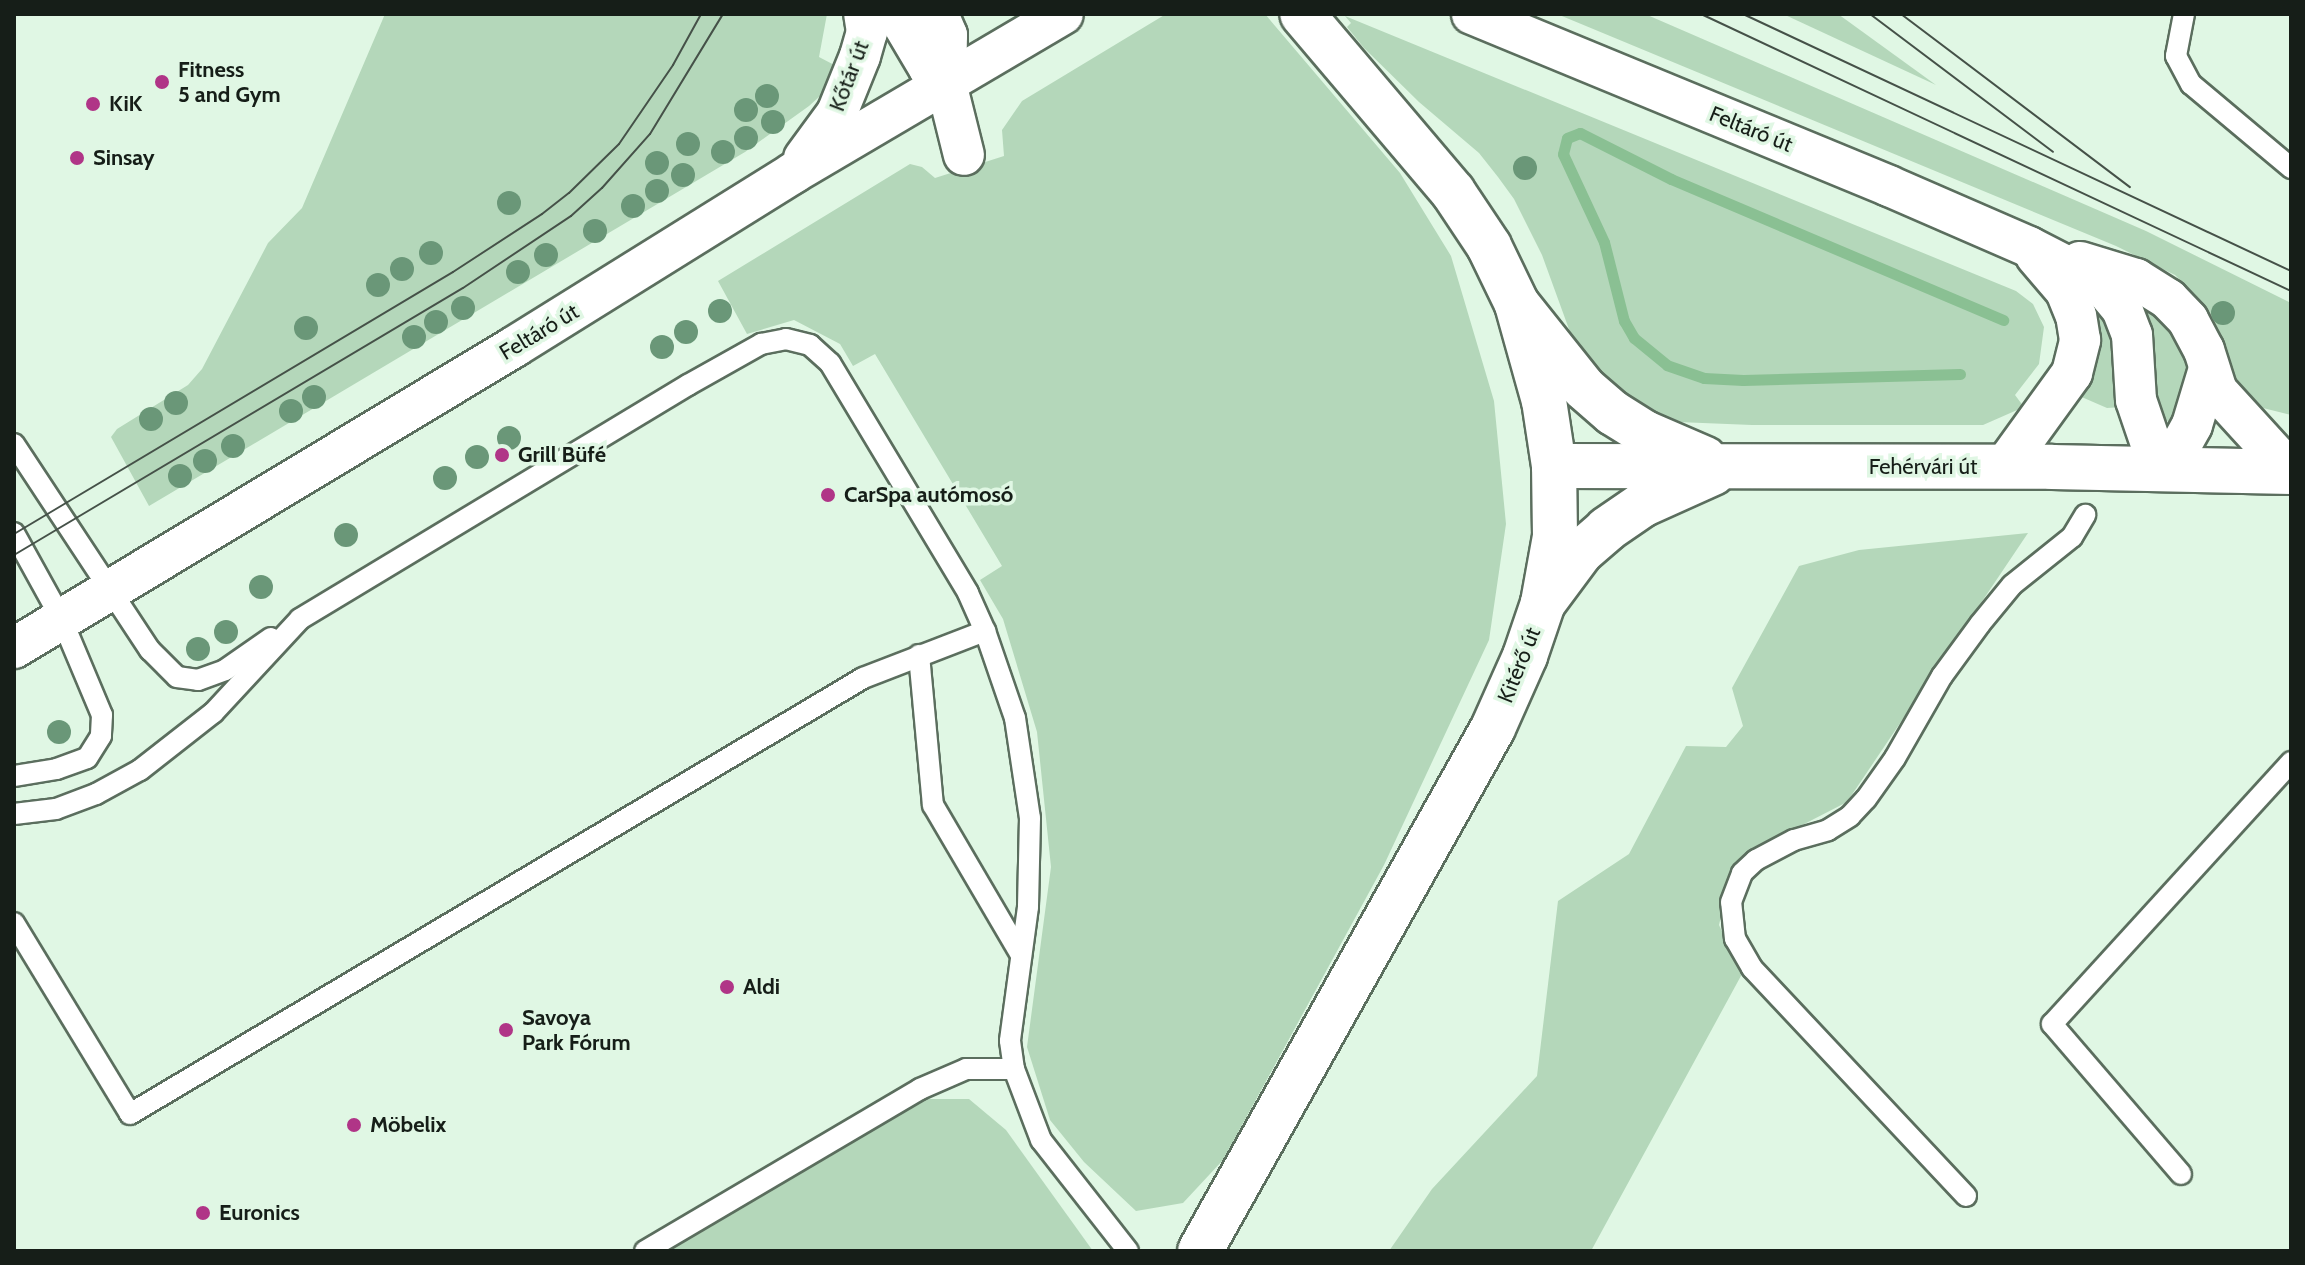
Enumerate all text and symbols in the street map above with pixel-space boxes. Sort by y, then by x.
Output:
street label: Kőtár út [824,37,874,115]
place label: Fitness 5 and Gym [178,56,281,108]
marker: Fitness 5 and Gym [153,73,171,91]
place label: KiK [109,91,142,117]
marker: KiK [84,95,102,113]
street label: Feltáró út [1705,100,1797,158]
place label: Sinsay [93,145,155,171]
marker: Sinsay [68,149,86,167]
street label: Feltáró út [495,298,583,366]
place label: Grill Büfé [518,442,606,468]
marker: Grill Büfé [493,446,511,464]
street label: Fehérvári út [1869,454,1977,480]
place label: CarSpa autómosó [844,482,1013,508]
marker: CarSpa autómosó [819,486,837,504]
street label: Kitérő út [1492,623,1546,707]
place label: Aldi [743,974,780,1000]
marker: Aldi [718,978,736,996]
place label: Savoya Park Fórum [522,1004,631,1056]
marker: Savoya Park Fórum [497,1021,515,1039]
place label: Möbelix [370,1112,446,1138]
marker: Möbelix [345,1116,363,1134]
place label: Euronics [219,1200,300,1226]
marker: Euronics [194,1204,212,1222]

